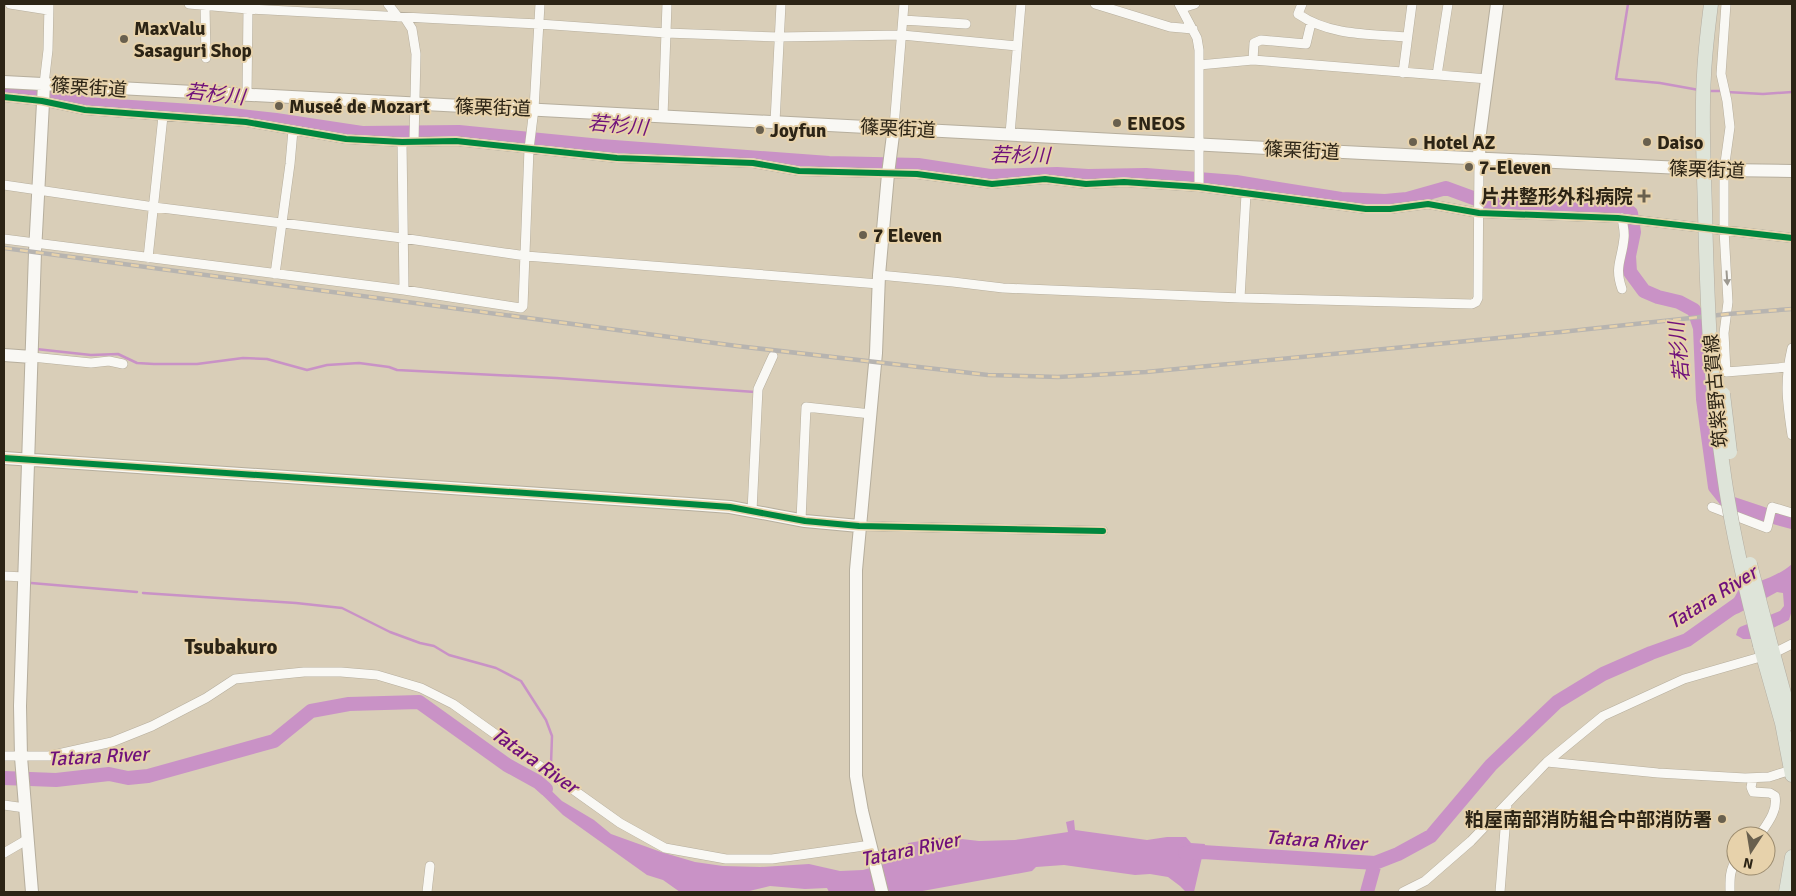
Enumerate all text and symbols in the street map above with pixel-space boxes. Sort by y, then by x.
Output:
place label: MaxValu Sasaguri Shop [134,17,252,63]
marker: MaxValu Sasaguri Shop [118,33,130,45]
street label: 篠栗街道 [50,73,128,103]
water label: 若杉川 [184,79,248,110]
place label: Museé de Mozart [289,95,430,119]
street label: 篠栗街道 [455,95,531,121]
marker: Museé de Mozart [273,100,285,112]
water label: 若杉川 [587,110,651,141]
place label: ENEOS [1127,112,1185,136]
street label: 篠栗街道 [859,115,937,143]
marker: ENEOS [1111,117,1123,129]
place label: Joyfun [770,119,826,143]
marker: Joyfun [754,124,766,136]
place label: Hotel AZ [1423,131,1496,155]
place label: Daiso [1657,131,1703,155]
marker: Hotel AZ [1407,136,1419,148]
marker: Daiso [1641,136,1653,148]
street label: 篠栗街道 [1263,137,1341,165]
water label: 若杉川 [990,142,1052,169]
place label: 7-Eleven [1479,156,1551,180]
street label: 篠栗街道 [1669,157,1745,183]
marker: 7-Eleven [1463,161,1475,173]
place label: 片井整形外科病院 [1481,185,1633,209]
marker: 片井整形外科病院 [1637,189,1651,203]
place label: 7 Eleven [873,224,942,248]
marker: 7 Eleven [857,229,869,241]
one-way arrow [1723,271,1731,287]
water label: 若杉川 [1664,319,1695,383]
street label: 筑紫野古賀線 [1699,333,1733,449]
water label: Tatara River [1663,559,1764,635]
district label: Tsubakuro [184,634,278,660]
water label: Tatara River [486,721,585,801]
water label: Tatara River [47,741,152,772]
place label: 粕屋南部消防組合中部消防署 [1465,808,1712,832]
marker: 粕屋南部消防組合中部消防署 [1716,813,1728,825]
water label: Tatara River [1265,825,1370,857]
water label: Tatara River [858,826,964,872]
north arrow [1726,826,1776,876]
text: N [1742,854,1755,873]

